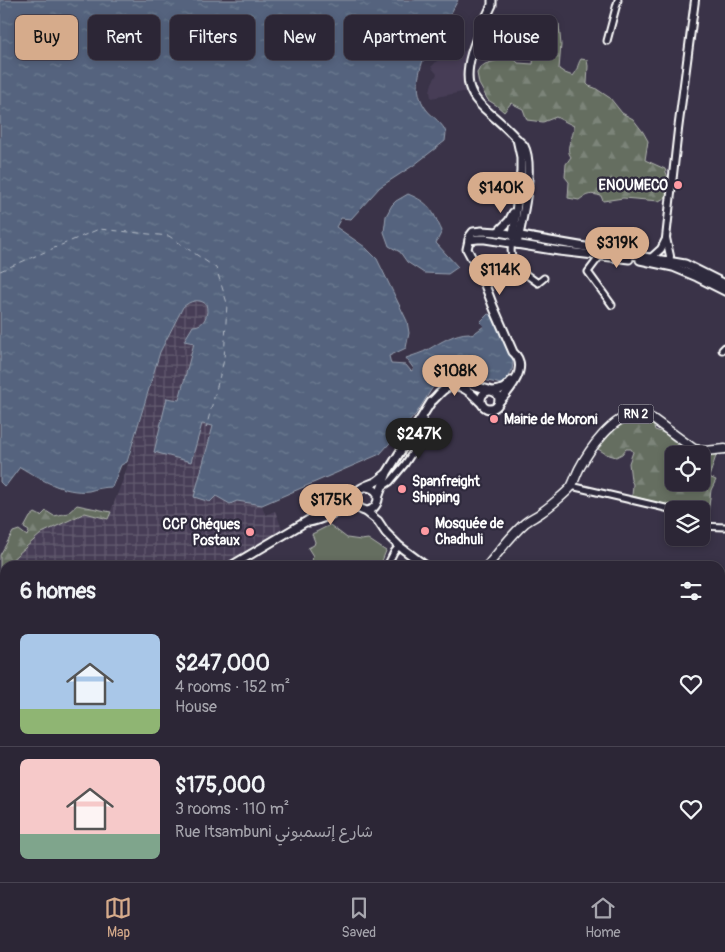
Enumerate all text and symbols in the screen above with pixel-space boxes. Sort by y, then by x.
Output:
chip: Buy [15,15,78,60]
chip: Rent [88,15,160,60]
chip: Filters [170,15,255,60]
chip: New [265,15,334,60]
chip: Apartment [344,15,464,60]
chip: House [474,15,557,60]
pin: $140K [466,172,536,214]
place label: ENOUMECO [598,177,668,194]
text: $140K [479,178,523,198]
marker: ENOUMECO [672,179,684,191]
pin: $319K [582,226,652,269]
text: $319K [596,233,638,253]
pin: $114K [465,254,535,296]
text: $114K [480,260,520,280]
pin: $108K [420,354,490,397]
text: $108K [433,361,477,381]
road number: RN 2 [618,404,654,424]
place label: Mairie de Moroni [504,411,598,428]
marker: Mairie de Moroni [488,413,500,425]
pin: $247K [384,418,454,460]
text: $247K [396,424,442,444]
map controls [665,446,710,546]
button: locate [665,446,710,491]
place label: Spanfreight Shipping [412,473,480,506]
marker: Spanfreight Shipping [396,483,408,495]
pin: $175K [296,484,366,526]
text: $175K [310,490,352,510]
button: layers [665,501,710,546]
place label: Mosquée de Chadhuli [435,515,505,548]
place label: CCP Chéques Postaux [163,516,241,549]
marker: Mosquée de Chadhuli [419,525,431,537]
marker: CCP Chéques Postaux [244,526,256,538]
icon: filters [677,577,705,605]
text: 6 homes [20,578,96,605]
text: $247,000 [175,650,270,677]
icon: home [60,654,120,714]
icon: heart [677,670,705,698]
text: 4 rooms · 152 m² [175,677,290,697]
text: House [175,697,217,717]
text: $175,000 [175,772,265,799]
icon: home [60,779,120,839]
icon: heart [677,795,705,823]
text: 3 rooms · 110 m² [175,799,289,819]
text: Rue Itsambuni شارع إتسمبوني [175,822,373,842]
tab: Map [104,894,132,941]
tab: Saved [341,894,376,941]
tab: Home [585,894,620,941]

